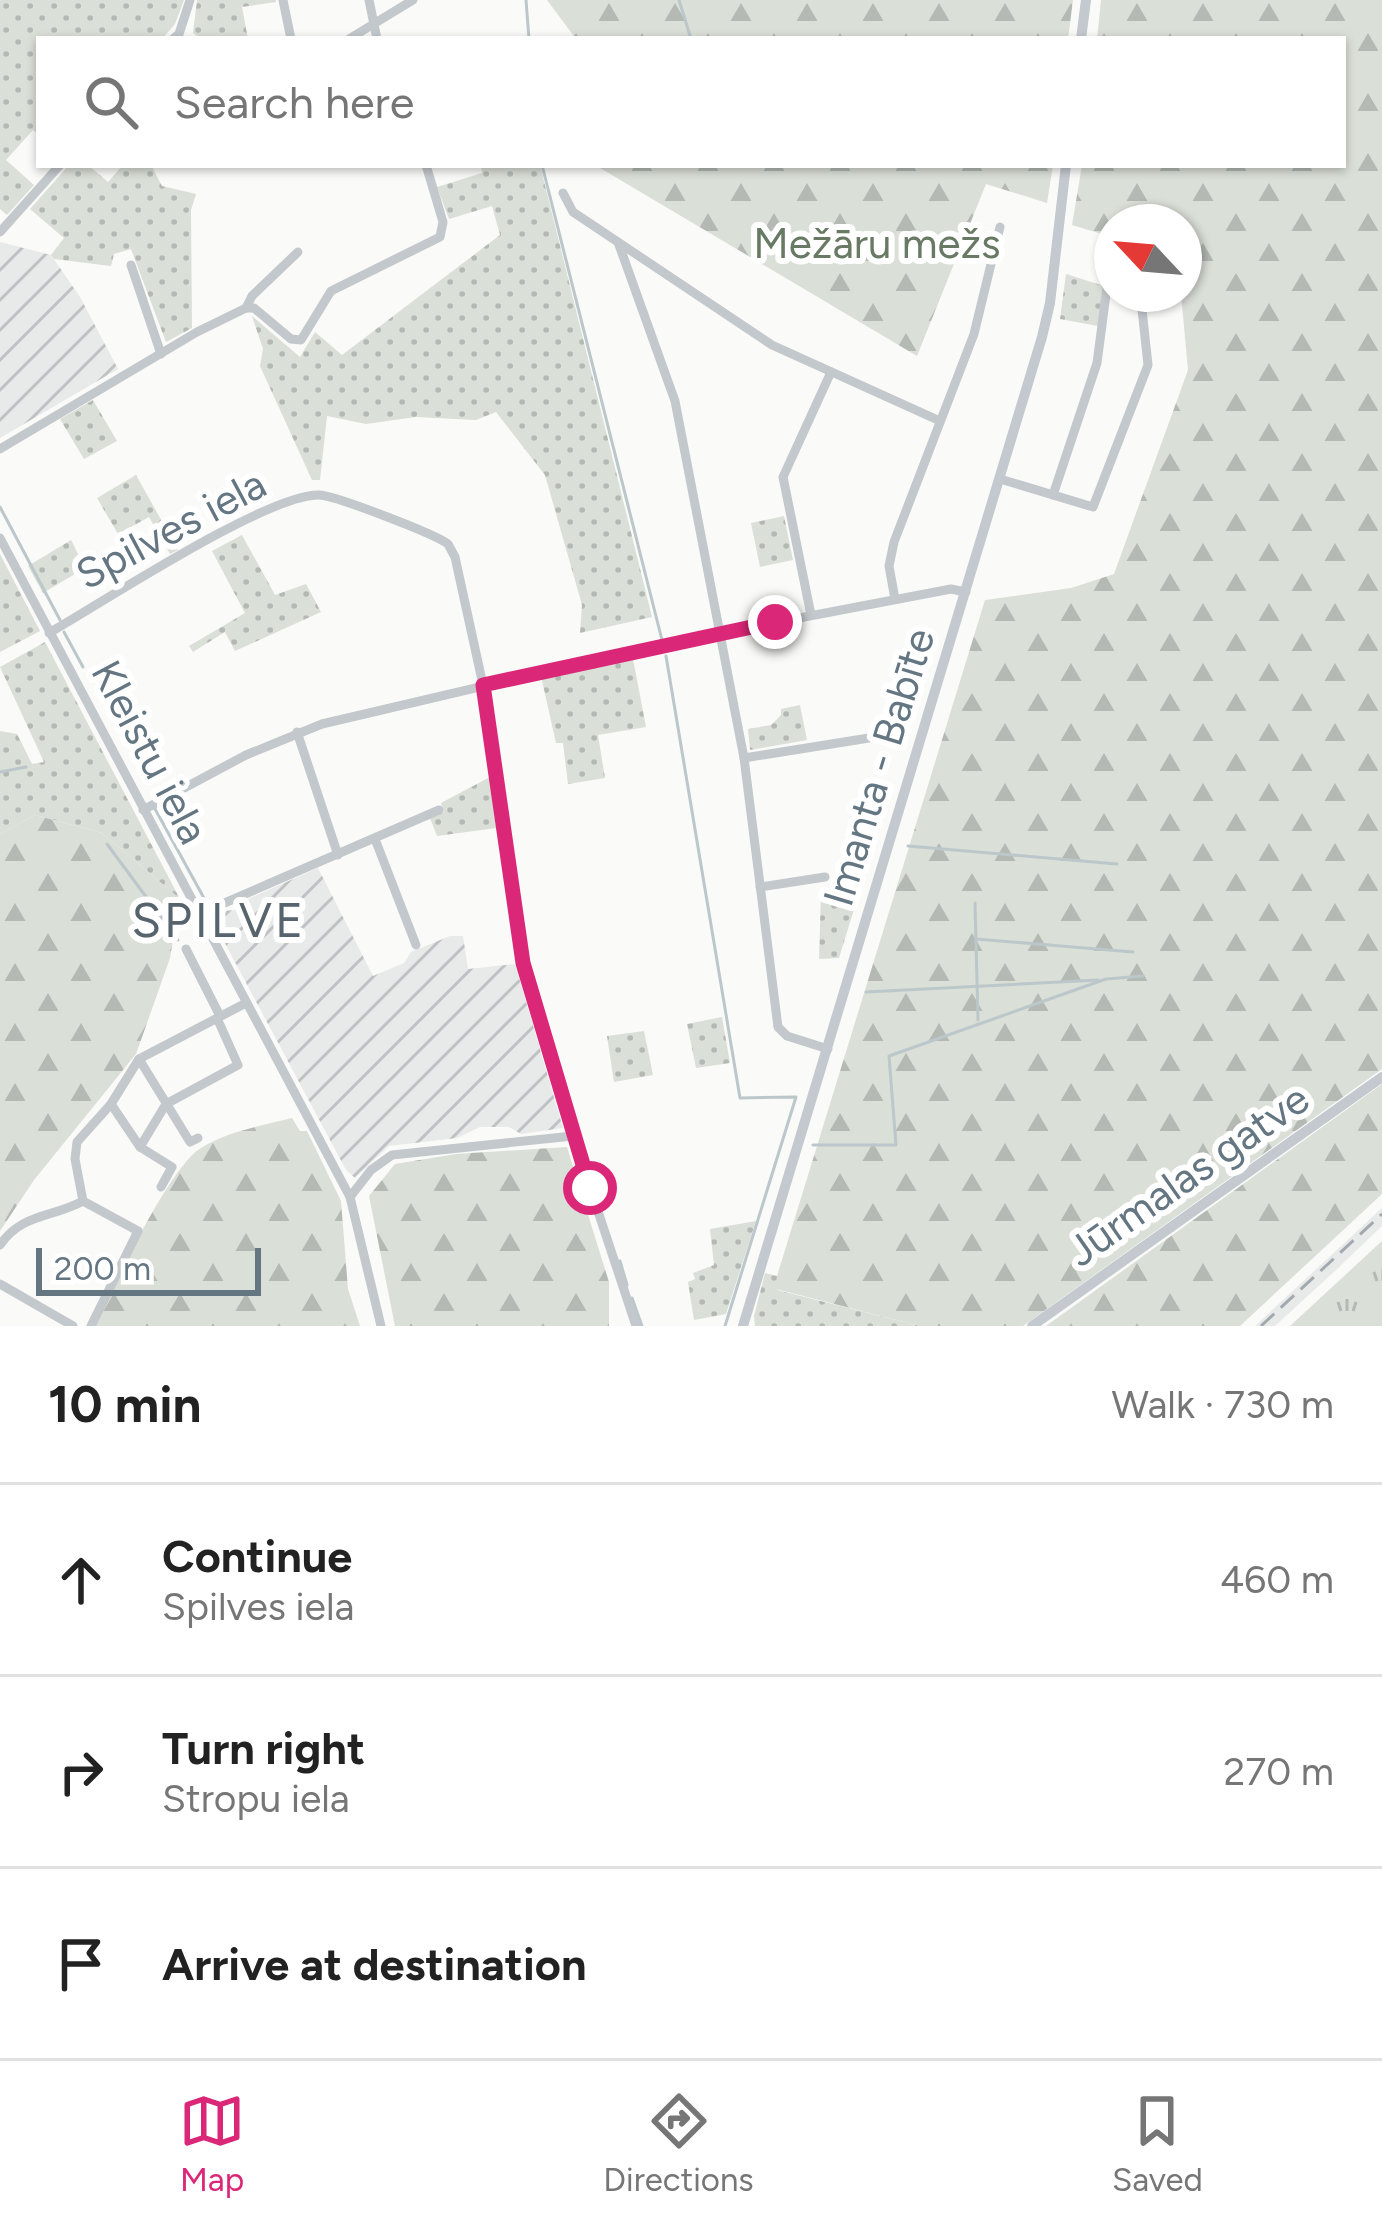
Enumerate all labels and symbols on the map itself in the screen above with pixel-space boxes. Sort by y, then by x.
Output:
north arrow [1094,204,1202,312]
park label: Mežāru mežs [753,218,1001,269]
street label: Spilves iela [68,458,274,600]
route end [748,595,802,649]
street label: Imanta - Babīte [813,622,945,912]
street label: Kleistu iela [81,652,219,852]
district label: SPILVE [132,891,306,949]
street label: Jūrmalas gatve [1057,1073,1319,1277]
route start [563,1161,617,1215]
scale bar [36,1242,261,1295]

